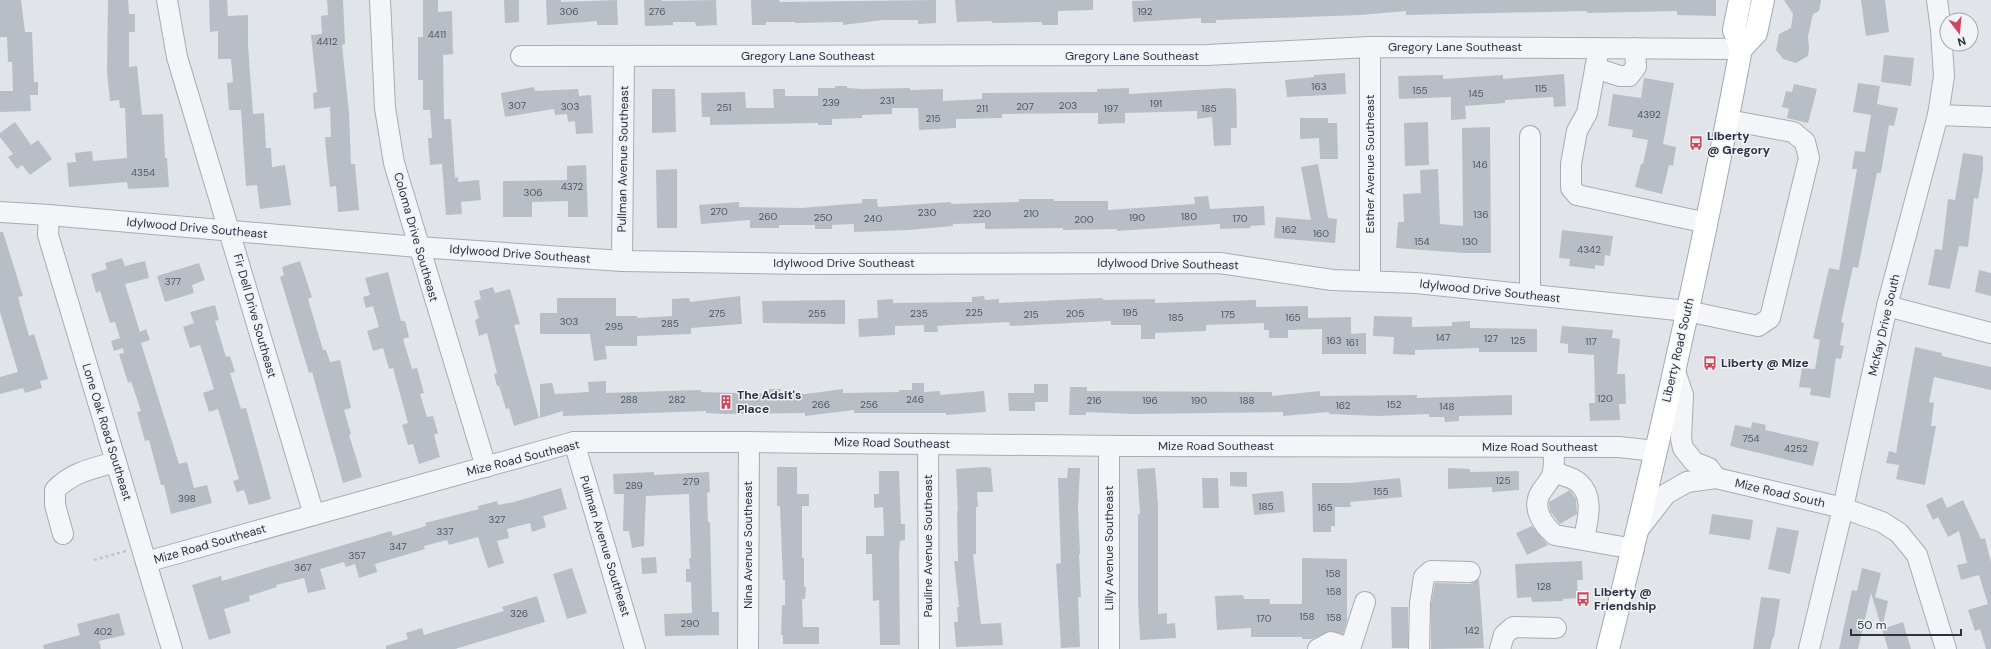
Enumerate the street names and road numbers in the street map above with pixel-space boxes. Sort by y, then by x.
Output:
street label: Gregory Lane Southeast [1388,39,1522,55]
street label: Gregory Lane Southeast [741,48,875,64]
street label: Gregory Lane Southeast [1065,48,1199,64]
street label: Pullman Avenue Southeast [614,85,632,233]
street label: Esther Avenue Southeast [1362,94,1378,233]
street label: Coloma Drive Southeast [390,170,442,304]
street label: Idylwood Drive Southeast [126,214,268,242]
street label: Idylwood Drive Southeast [449,241,591,267]
street label: Fir Dell Drive Southeast [230,252,280,380]
street label: Idylwood Drive Southeast [773,255,915,271]
street label: Idylwood Drive Southeast [1097,255,1239,273]
street label: McKay Drive South [1864,272,1904,378]
street label: Idylwood Drive Southeast [1419,276,1562,306]
street label: Liberty Road South [1658,296,1698,404]
street label: Lone Oak Road Southeast [78,361,136,503]
street label: Mize Road Southeast [834,434,950,452]
street label: Mize Road Southeast [465,436,581,480]
street label: Mize Road Southeast [1158,438,1274,454]
street label: Mize Road Southeast [1482,439,1598,455]
street label: Pullman Avenue Southeast [576,473,634,619]
street label: Pauline Avenue Southeast [920,474,936,617]
street label: Mize Road South [1733,475,1827,511]
street label: Nina Avenue Southeast [740,481,756,609]
street label: Lilly Avenue Southeast [1101,485,1117,610]
street label: Mize Road Southeast [152,520,268,568]

